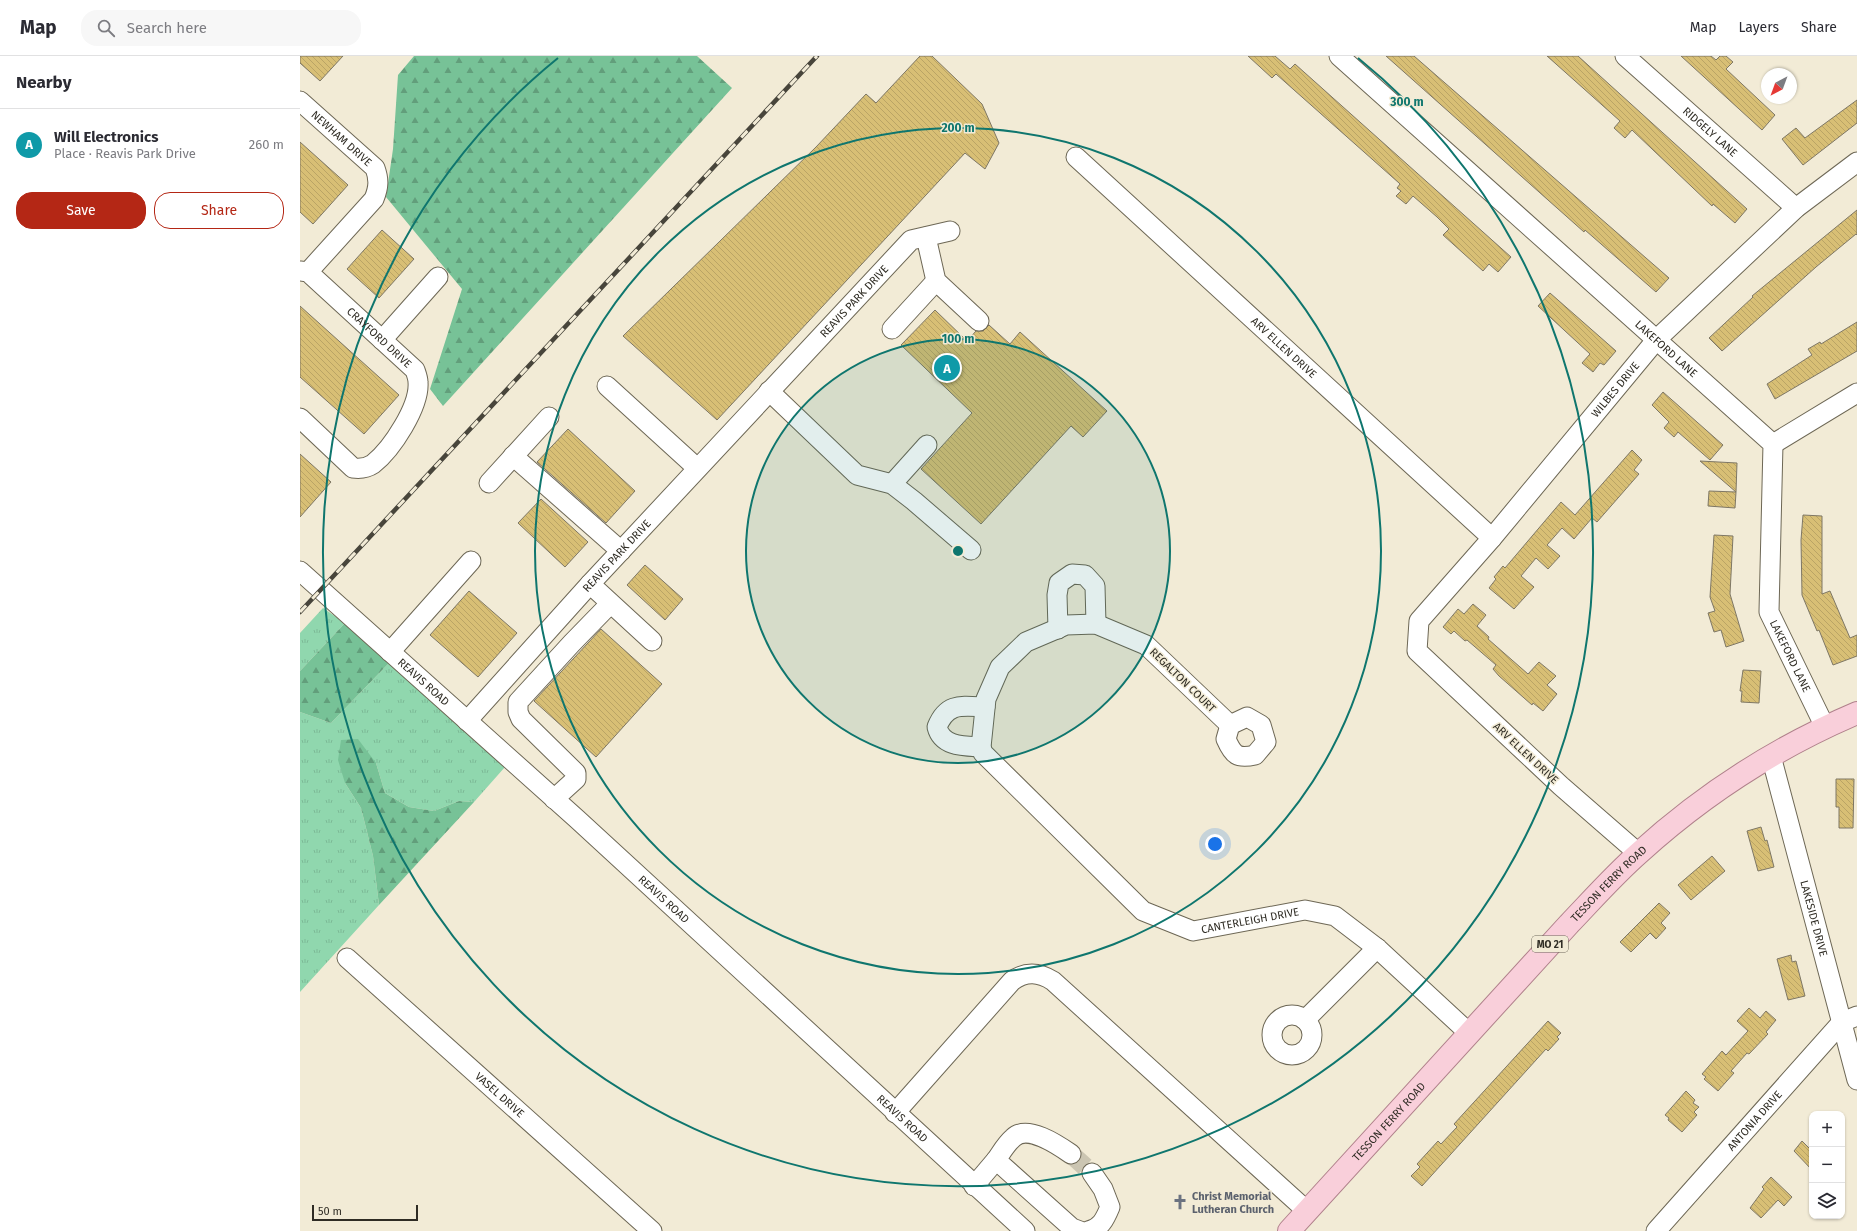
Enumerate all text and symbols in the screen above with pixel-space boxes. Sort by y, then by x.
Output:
search box [81,10,361,46]
text: Map [20,16,57,39]
icon: search [95,17,117,39]
text: Search here [127,19,207,37]
text: Map [1690,19,1716,36]
text: Layers [1738,19,1779,36]
text: Share [1801,19,1837,36]
north arrow [1761,68,1797,104]
text: Nearby [16,72,71,93]
text: 300 m [1389,95,1424,109]
street label: RIDGELY LANE [1680,104,1740,160]
street label: NEWHAM DRIVE [308,108,374,169]
text: 200 m [941,121,975,135]
text: Will Electronics [54,128,158,146]
text: A [25,137,33,152]
text: 260 m [249,137,284,152]
text: Place · Reavis Park Drive [54,146,196,161]
button: Save [16,192,146,229]
button: Share [154,192,284,229]
street label: REAVIS PARK DRIVE [817,263,891,340]
street label: CRAYFORD DRIVE [344,305,414,371]
street label: ARV ELLEN DRIVE [1248,315,1319,381]
street label: LAKEFORD LANE [1632,318,1700,380]
text: 100 m [942,332,974,346]
pin: A [934,353,960,383]
street label: WILBES DRIVE [1589,359,1642,420]
street label: REAVIS PARK DRIVE [580,517,654,595]
centre of rings [951,544,965,558]
street label: LAKEFORD LANE [1767,618,1813,695]
street label: REGALTON COURT [1147,646,1219,715]
street label: REAVIS ROAD [395,656,452,708]
street label: ARV ELLEN DRIVE [1490,720,1561,787]
your location [1205,834,1225,854]
street label: TESSON FERRY ROAD [1568,843,1650,925]
street label: REAVIS ROAD [636,873,692,926]
street label: LAKESIDE DRIVE [1797,879,1830,958]
street label: CANTERLEIGH DRIVE [1200,905,1300,936]
road number: MO 21 [1532,936,1568,952]
street label: VASEL DRIVE [472,1070,527,1121]
street label: TESSON FERRY ROAD [1350,1080,1428,1164]
street label: ANTONIA DRIVE [1725,1088,1785,1153]
street label: REAVIS ROAD [874,1092,930,1145]
map controls [1809,1111,1845,1219]
button: + [1809,1111,1845,1147]
button: − [1809,1147,1845,1183]
button: layers [1809,1183,1845,1219]
place label: Christ Memorial Lutheran Church [1192,1190,1274,1216]
church icon: Christ Memorial Lutheran Church [1171,1193,1189,1211]
scale bar [312,1203,418,1222]
text: 50 m [318,1205,342,1218]

